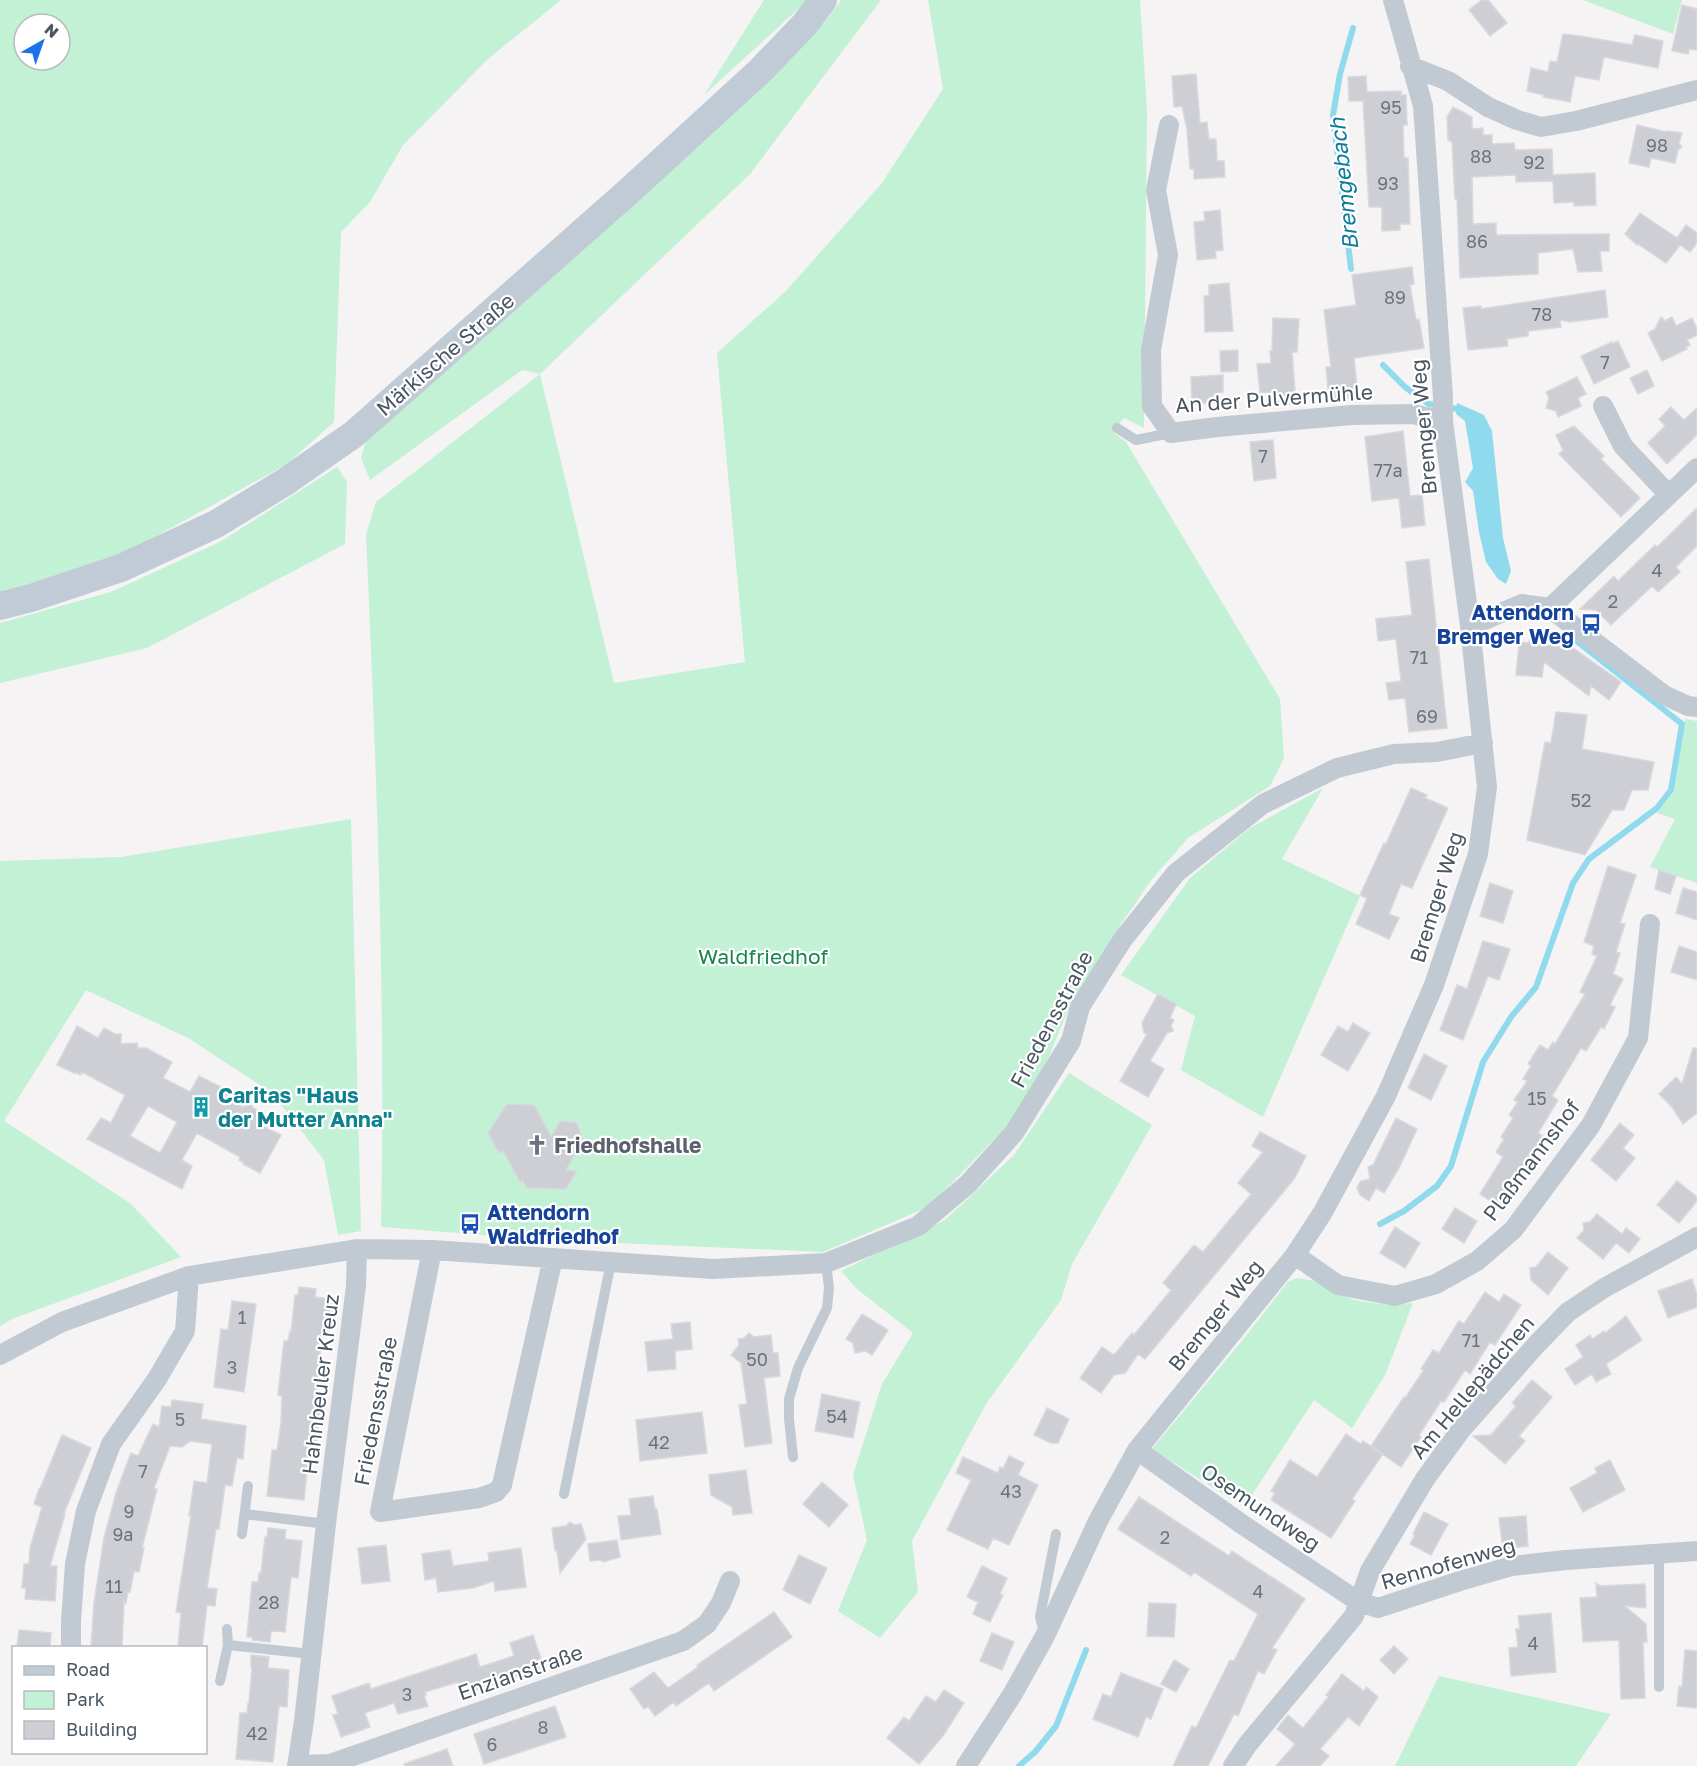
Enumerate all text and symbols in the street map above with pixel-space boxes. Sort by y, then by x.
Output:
north arrow [12,12,72,72]
text: N [41,19,63,42]
house number: 95 [1380,96,1402,118]
water label: Bremgebach [1322,115,1363,252]
house number: 98 [1646,134,1668,156]
house number: 88 [1470,145,1492,167]
house number: 92 [1523,151,1545,173]
house number: 93 [1377,172,1399,194]
house number: 86 [1466,230,1488,252]
house number: 89 [1384,286,1406,308]
street label: Märkische Straße [371,287,519,421]
house number: 78 [1532,303,1552,325]
house number: 7 [1600,351,1610,373]
street label: Bremger Weg [1404,358,1442,496]
street label: An der Pulvermühle [1174,378,1374,418]
house number: 7 [1258,445,1268,467]
house number: 77a [1373,459,1403,481]
house number: 4 [1652,559,1663,581]
house number: 2 [1608,590,1618,612]
place label: Attendorn Bremger Weg [1437,599,1574,649]
bus stop icon: Attendorn Bremger Weg [1579,612,1603,636]
house number: 71 [1410,646,1428,668]
house number: 69 [1416,705,1438,727]
house number: 52 [1571,789,1591,811]
street label: Bremger Weg [1404,828,1468,966]
park label: Waldfriedhof [698,943,828,969]
street label: Friedensstraße [1004,946,1098,1092]
place label: Caritas "Haus der Mutter Anna" [218,1082,392,1132]
house number: 15 [1527,1087,1547,1109]
street label: Plaßmannshof [1477,1094,1585,1226]
building icon: Caritas "Haus der Mutter Anna" [189,1095,213,1119]
place label: Friedhofshalle [554,1132,702,1158]
church icon: Friedhofshalle [525,1133,549,1157]
place label: Attendorn Waldfriedhof [487,1199,619,1249]
bus stop icon: Attendorn Waldfriedhof [458,1212,482,1236]
street label: Bremger Weg [1162,1254,1268,1376]
street label: Hahnbeuler Kreuz [296,1292,344,1476]
house number: 1 [238,1306,247,1328]
street label: Am Hellepädchen [1405,1310,1539,1464]
house number: 71 [1462,1329,1480,1351]
street label: Friedensstraße [348,1334,402,1488]
house number: 50 [746,1348,768,1370]
house number: 3 [227,1356,237,1378]
house number: 54 [826,1405,848,1427]
house number: 5 [175,1408,185,1430]
house number: 42 [648,1431,670,1453]
street label: Osemundweg [1197,1458,1325,1556]
house number: 7 [138,1460,148,1482]
house number: 43 [1000,1480,1022,1502]
house number: 9 [124,1500,134,1522]
house number: 9a [112,1523,134,1545]
house number: 2 [1160,1526,1170,1548]
street label: Rennofenweg [1378,1531,1518,1595]
house number: 11 [105,1575,123,1597]
house number: 4 [1253,1580,1264,1602]
house number: 28 [258,1591,280,1613]
house number: 4 [1528,1632,1539,1654]
street label: Enzianstraße [454,1638,586,1706]
legend [12,1646,207,1754]
text: Road [66,1658,110,1680]
house number: 3 [402,1683,412,1705]
text: Park [66,1688,105,1710]
house number: 8 [538,1716,548,1738]
text: Building [66,1718,137,1740]
house number: 42 [246,1722,268,1744]
house number: 6 [487,1733,497,1755]

